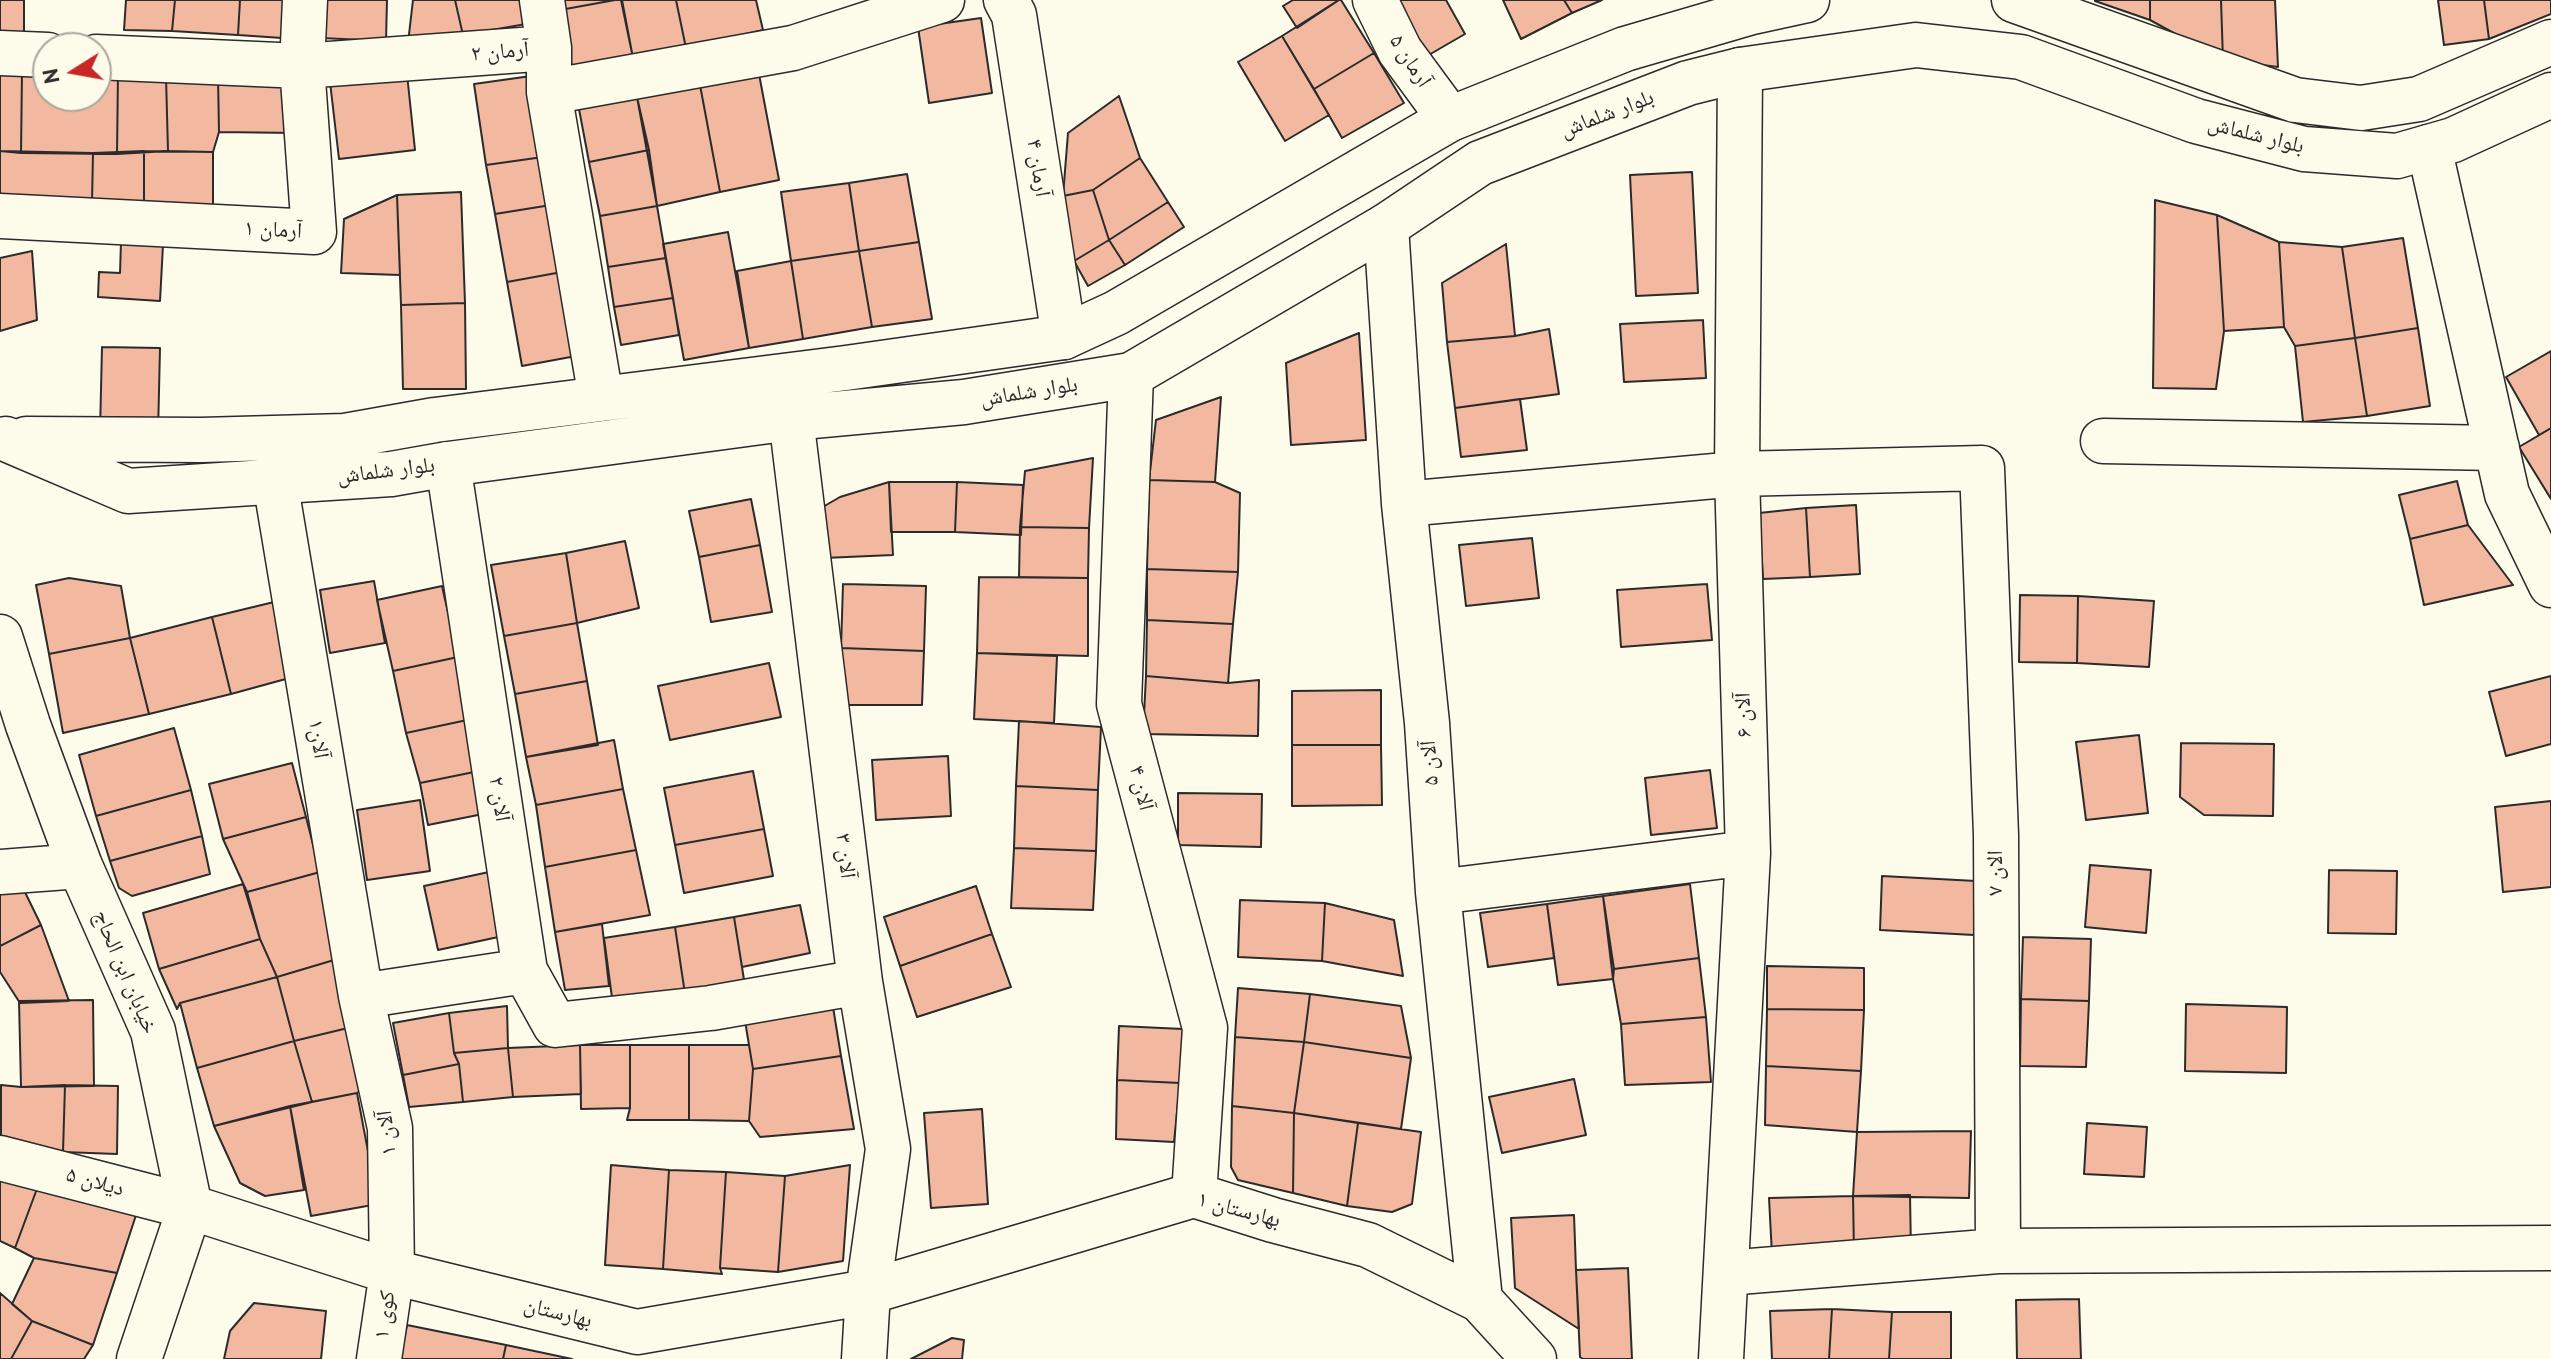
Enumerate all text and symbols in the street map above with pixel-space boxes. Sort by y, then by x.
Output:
street label: آرمان ۵ [1383,30,1437,92]
north arrow [32,32,112,112]
street label: آرمان ۲ [470,36,530,68]
text: N [35,66,66,86]
street label: بلوار شلماش [1556,84,1658,144]
street label: بلوار شلماش [2205,110,2307,160]
street label: آرمان ۴ [1020,137,1056,199]
street label: آرمان ۱ [243,215,303,245]
street label: بلوار شلماش [978,371,1080,413]
street label: بلوار شلماش [336,452,436,490]
street label: آلان ۶ [1730,692,1758,738]
street label: آلان۱ [302,717,334,761]
street label: آلان ۵ [1415,739,1445,787]
street label: آلان ۴ [1123,763,1159,813]
street label: آلان ۲ [482,775,516,823]
street label: آلان ۳ [829,832,861,880]
street label: الان ۷ [1983,850,2009,896]
street label: خیابان ابن الحاج [87,906,163,1038]
street label: آلان ۱ [372,1109,402,1157]
street label: دیلان ۵ [63,1162,127,1202]
street label: بهارستان ۱ [1194,1186,1284,1234]
street label: کوی ۱ [369,1289,401,1341]
street label: بهارستان [521,1292,595,1334]

